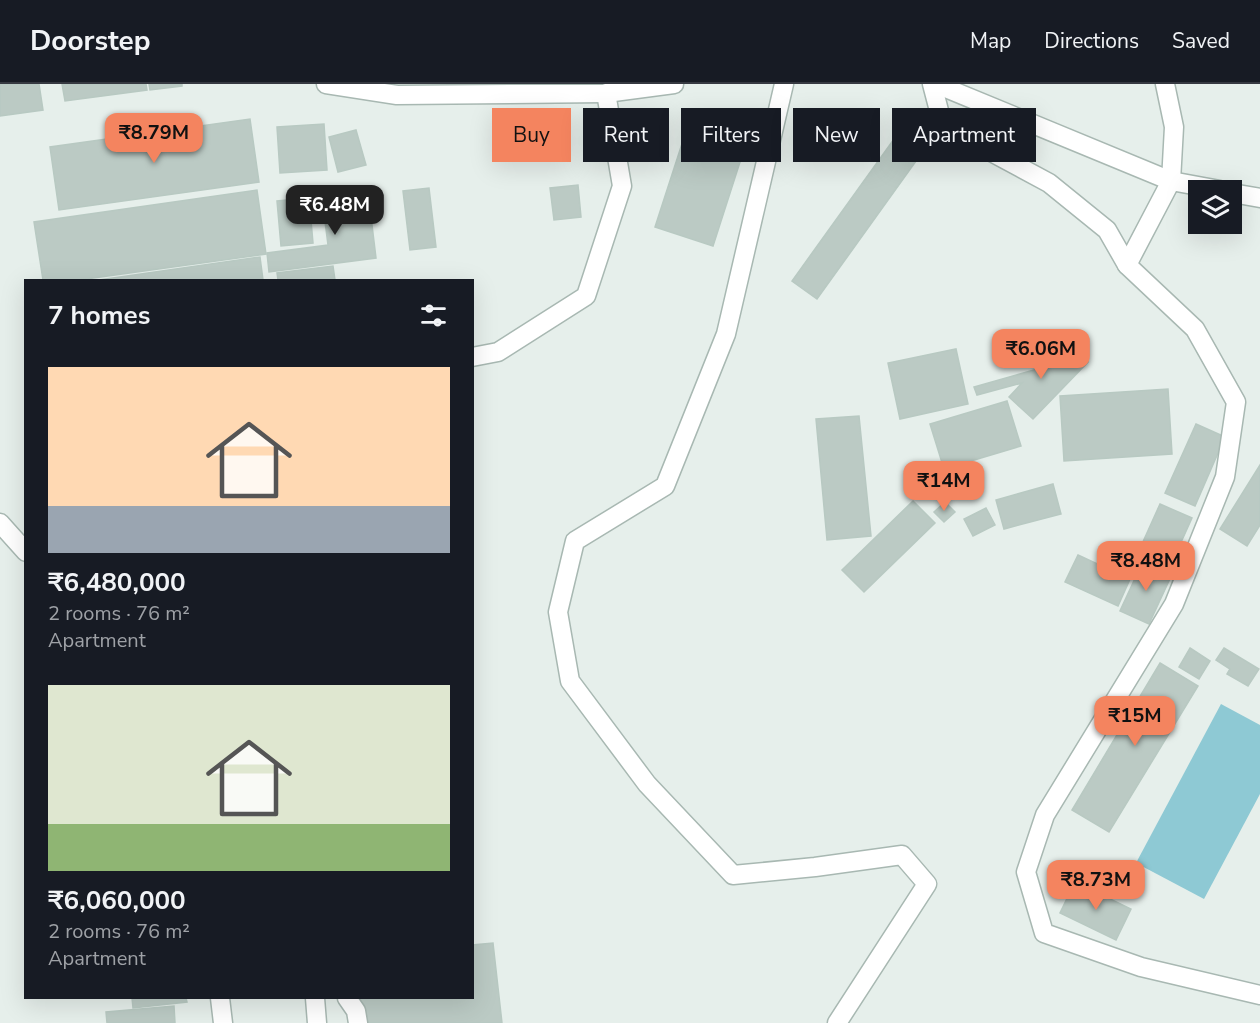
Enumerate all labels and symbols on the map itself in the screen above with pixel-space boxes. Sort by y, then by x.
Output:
pin: ₹8.79M [105,113,203,164]
pin: ₹6.48M [286,185,384,236]
pin: ₹6.06M [992,329,1090,380]
pin: ₹14M [908,461,980,512]
pin: ₹8.48M [1097,541,1195,592]
pin: ₹15M [1099,696,1171,747]
pin: ₹8.73M [1047,860,1145,911]

